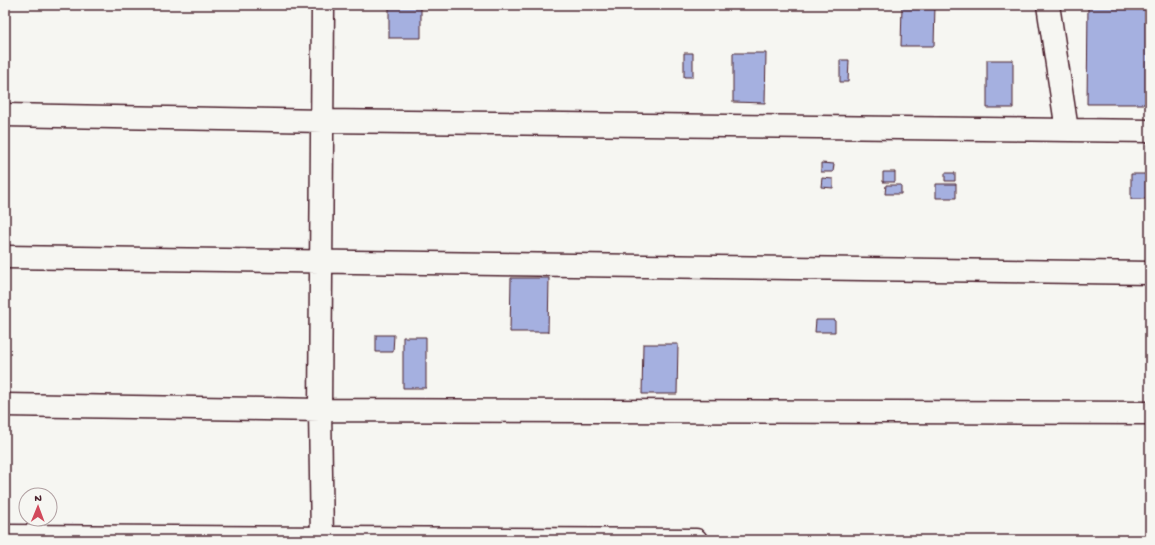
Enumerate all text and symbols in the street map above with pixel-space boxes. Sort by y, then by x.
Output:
north arrow [18,487,58,527]
text: N [34,493,42,505]

